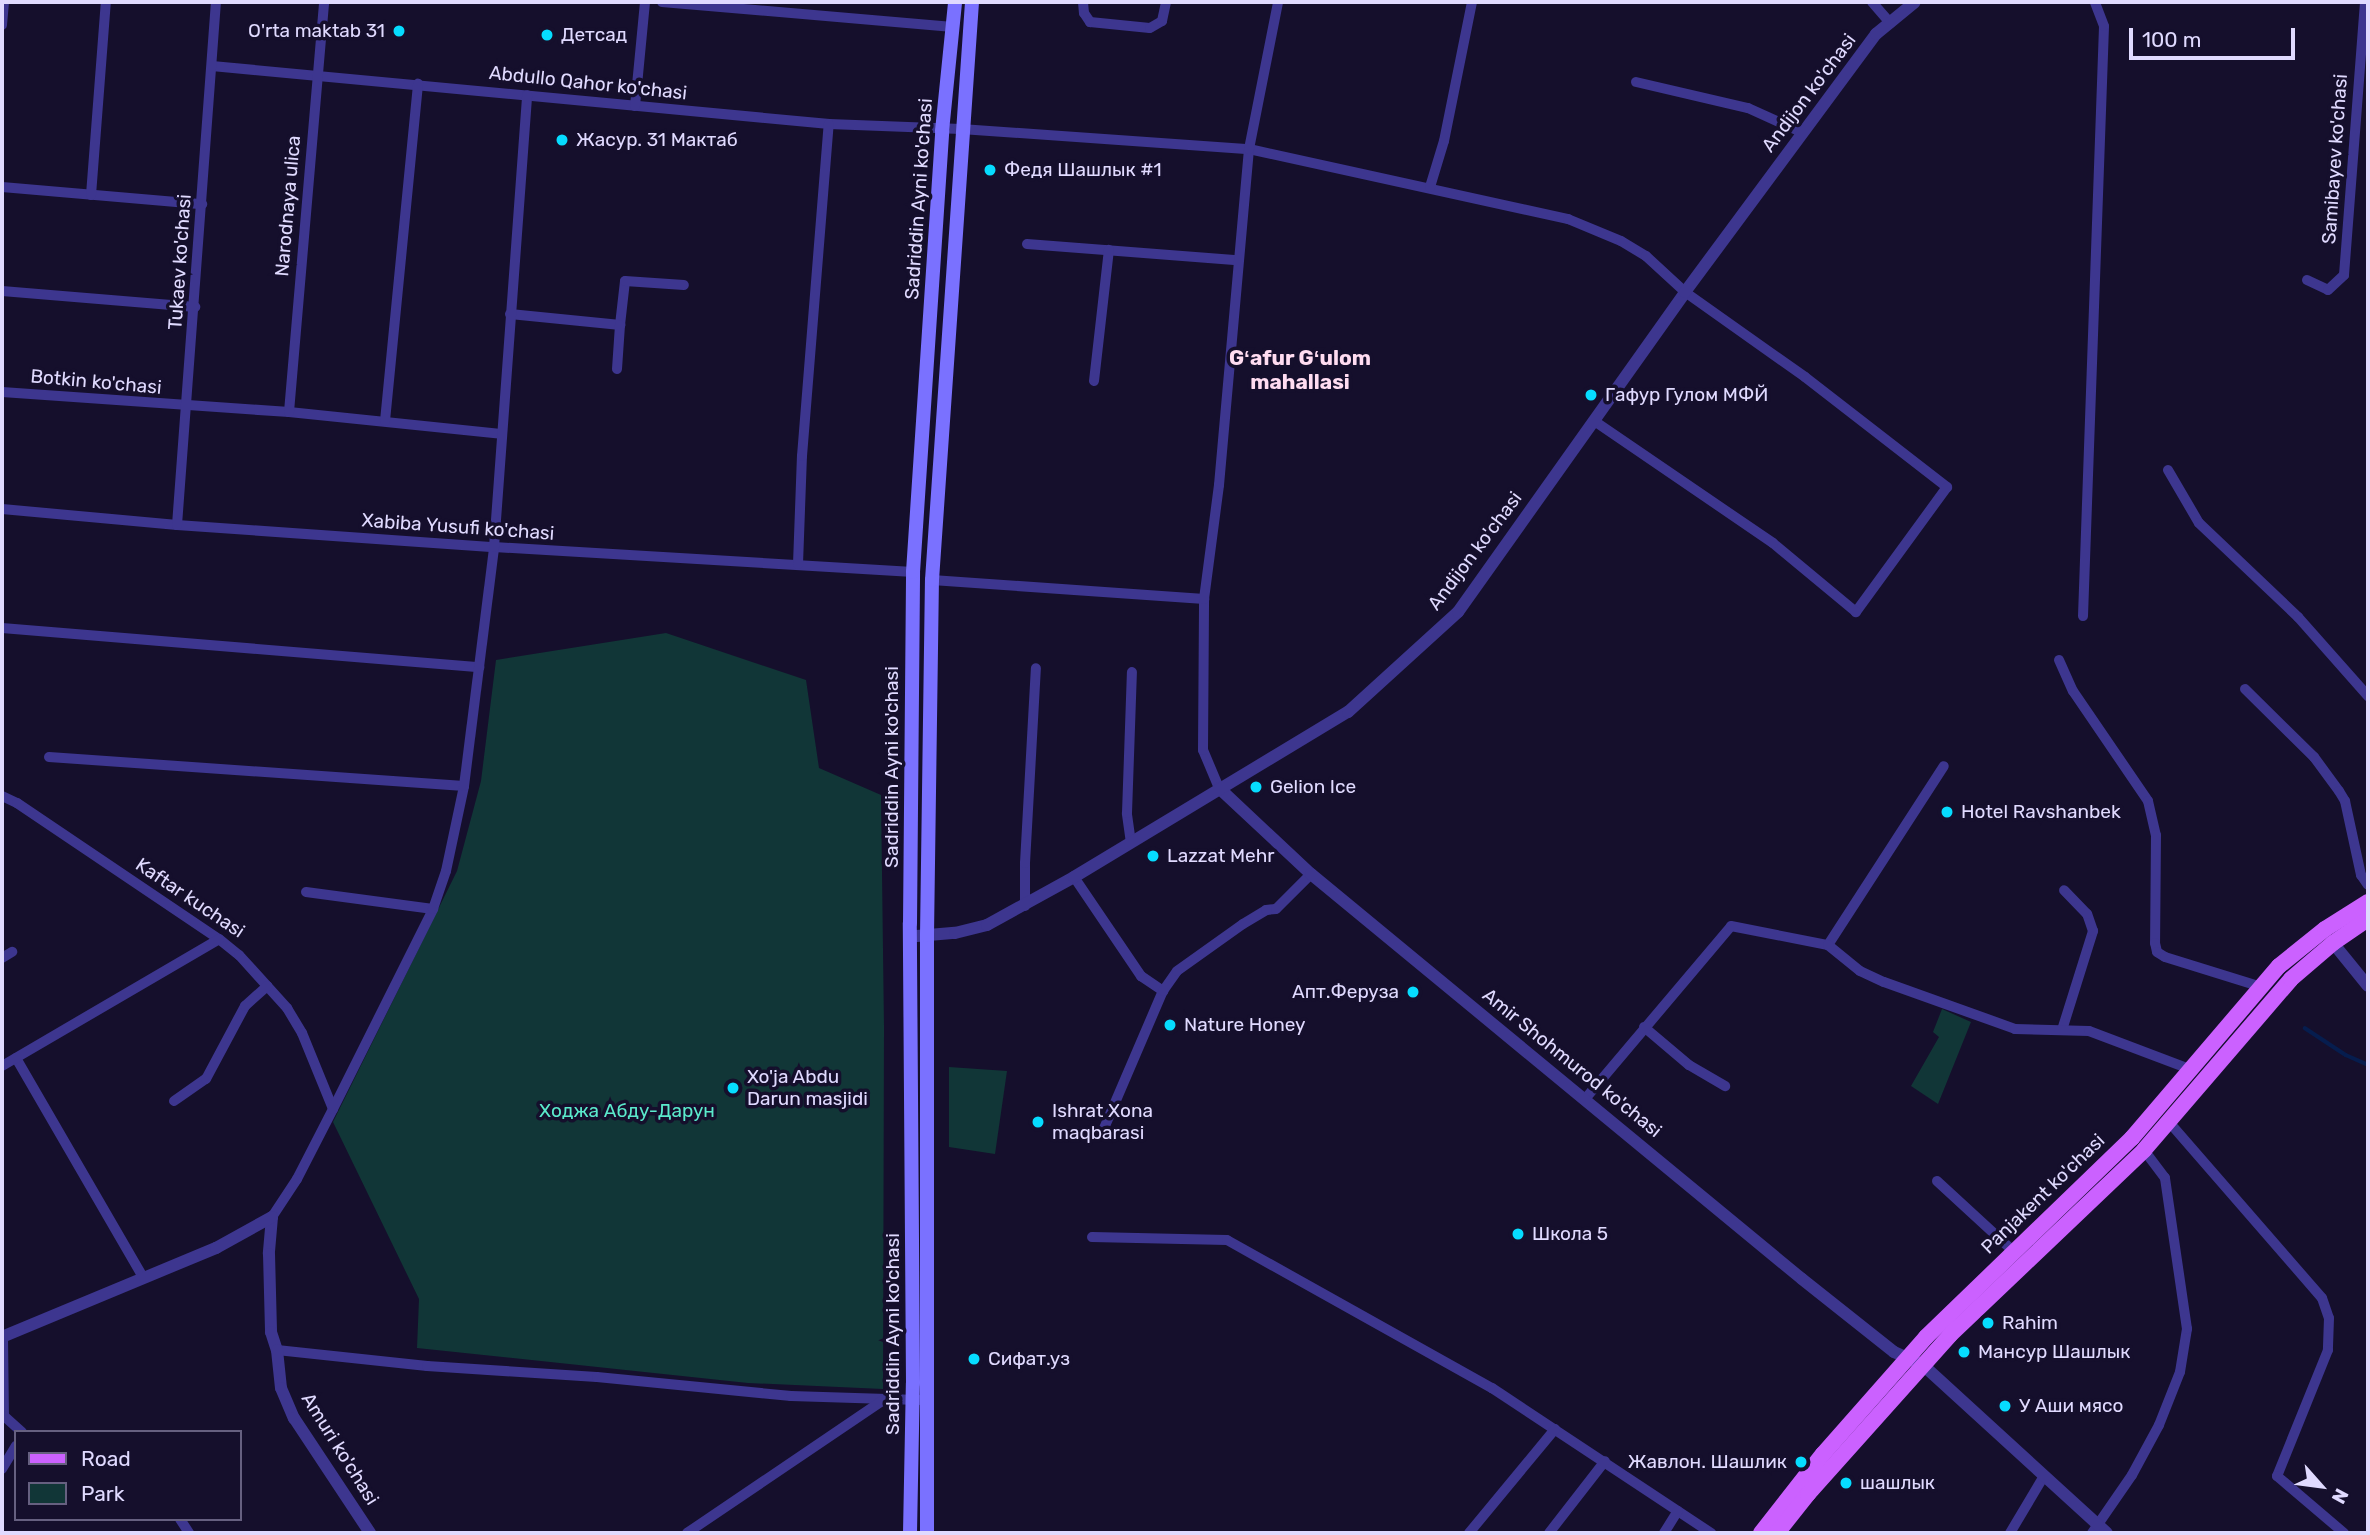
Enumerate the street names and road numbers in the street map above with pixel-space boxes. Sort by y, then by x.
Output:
street label: Andijon ko'chasi [1757,29,1861,157]
street label: Abdullo Qahor ko'chasi [488,61,688,105]
street label: Samibayev ko'chasi [2318,73,2352,245]
street label: Sadriddin Ayni ko'chasi [901,97,937,301]
street label: Narodnaya ulica [270,134,306,278]
street label: Tukaev ko'chasi [164,193,196,331]
street label: Botkin ko'chasi [29,365,163,399]
street label: Andijon ko'chasi [1423,487,1527,615]
street label: Xabiba Yusufi ko'chasi [361,509,555,545]
street label: Sadriddin Ayni ko'chasi [881,666,903,868]
street label: Kaftar kuchasi [131,853,249,943]
street label: Amir Shohmurod ko'chasi [1478,984,1666,1142]
street label: Panjakent ko'chasi [1977,1129,2109,1259]
street label: Sadriddin Ayni ko'chasi [882,1233,904,1435]
street label: Amuri ko'chasi [297,1389,383,1509]

